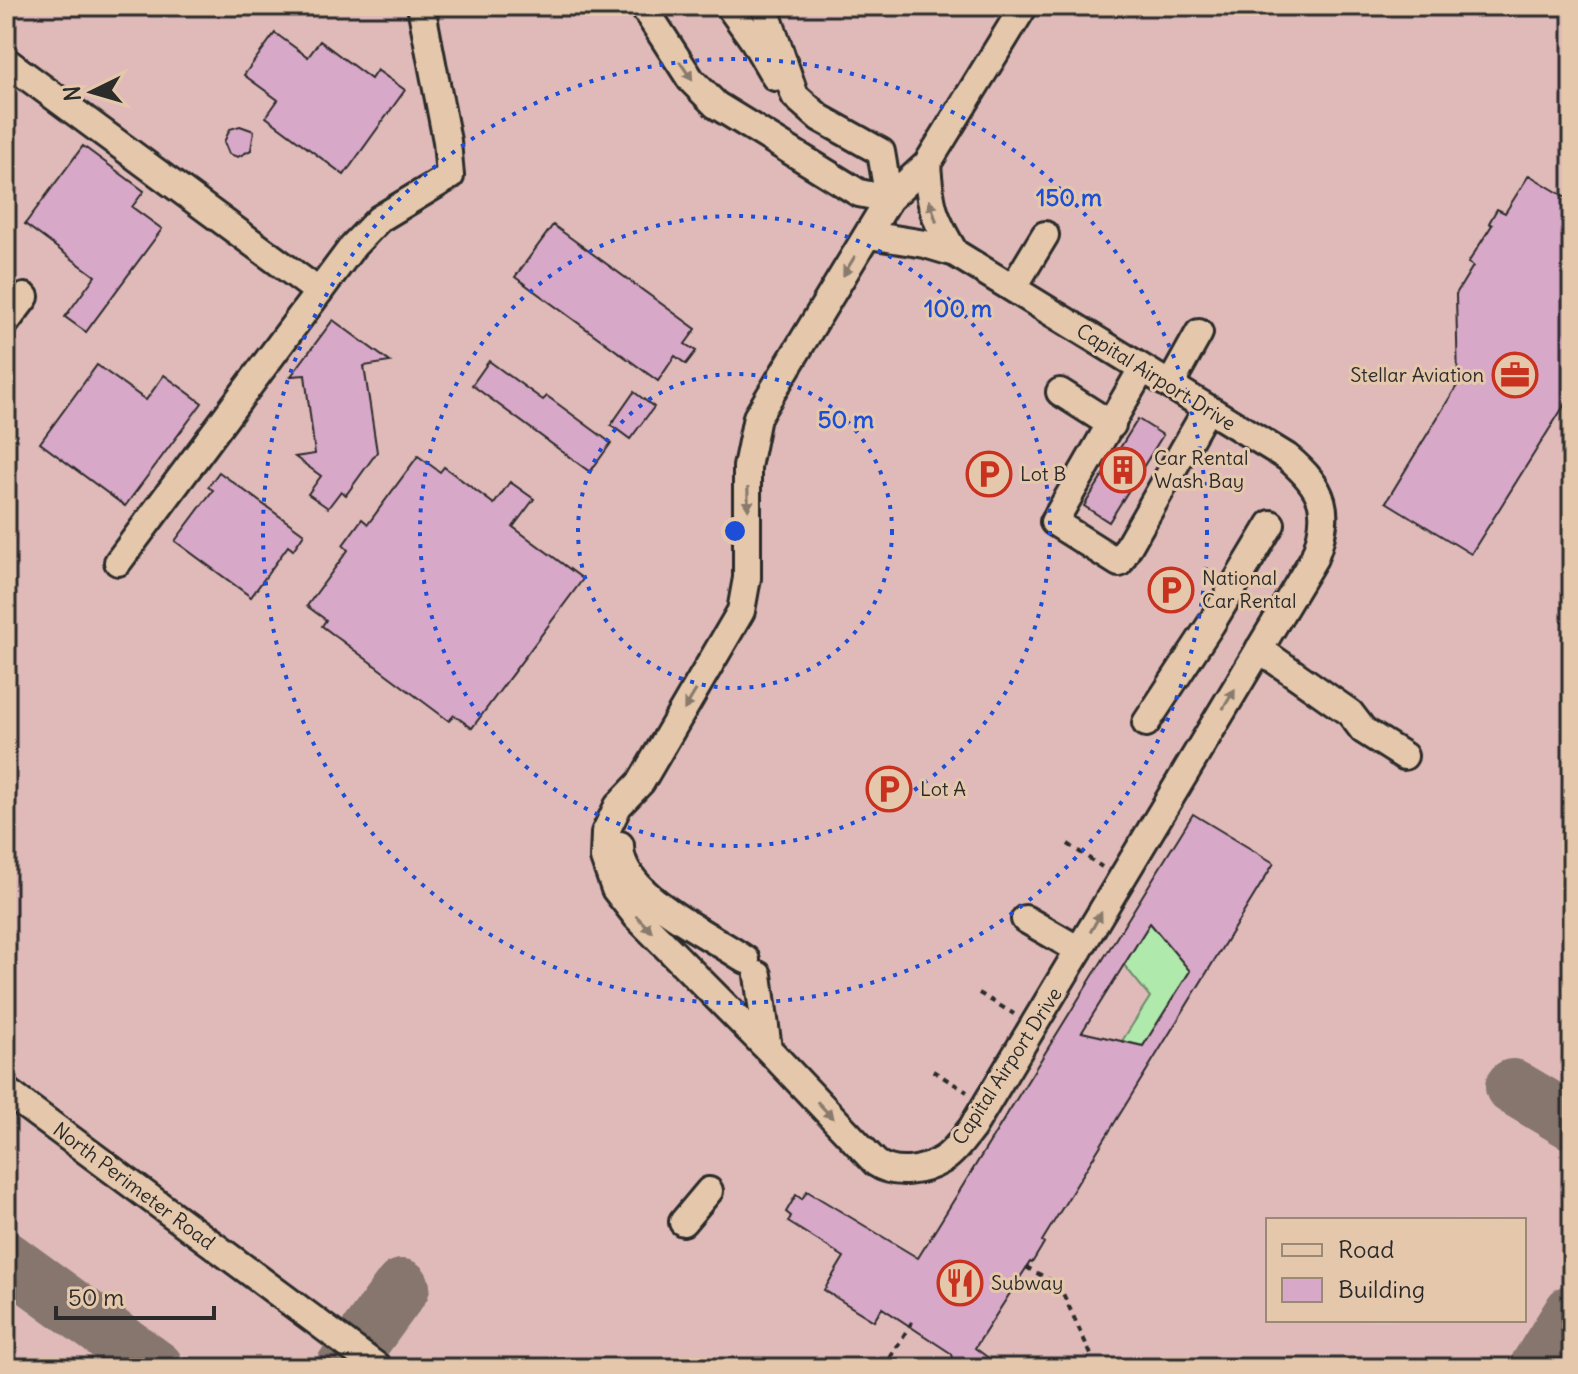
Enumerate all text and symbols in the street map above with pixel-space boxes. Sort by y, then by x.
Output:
north arrow [52,52,132,132]
one-way arrow [678,61,693,82]
text: N [57,85,87,103]
text: 150 m [1036,182,1102,212]
one-way arrow [926,198,939,222]
one-way arrow [843,255,857,277]
text: 100 m [924,293,992,323]
street label: Capital Airport Drive [1072,318,1240,436]
office icon: Stellar Aviation [1491,351,1539,399]
place label: Stellar Aviation [1350,362,1484,387]
text: 50 m [818,404,874,434]
place label: Car Rental Wash Bay [1154,445,1248,493]
building icon: Car Rental Wash Bay [1099,446,1147,494]
parking icon: Lot B [965,450,1013,498]
place label: Lot B [1020,461,1066,486]
one-way arrow [741,487,754,512]
centre of rings [721,517,749,545]
place label: National Car Rental [1202,565,1296,613]
parking icon: National Car Rental [1147,566,1195,614]
one-way arrow [1222,688,1236,710]
one-way arrow [683,689,697,711]
parking icon: Lot A [865,765,913,813]
place label: Lot A [920,776,966,801]
one-way arrow [1089,910,1103,933]
one-way arrow [634,914,652,933]
street label: Capital Airport Drive [946,982,1067,1149]
one-way arrow [816,1100,834,1119]
street label: North Perimeter Road [48,1117,220,1255]
legend [1266,1218,1526,1322]
text: Road [1338,1234,1394,1264]
restaurant icon: Subway [936,1259,984,1307]
scale bar [56,1270,214,1320]
place label: Subway [991,1270,1063,1295]
text: Building [1338,1274,1425,1304]
text: 50 m [68,1282,124,1312]

